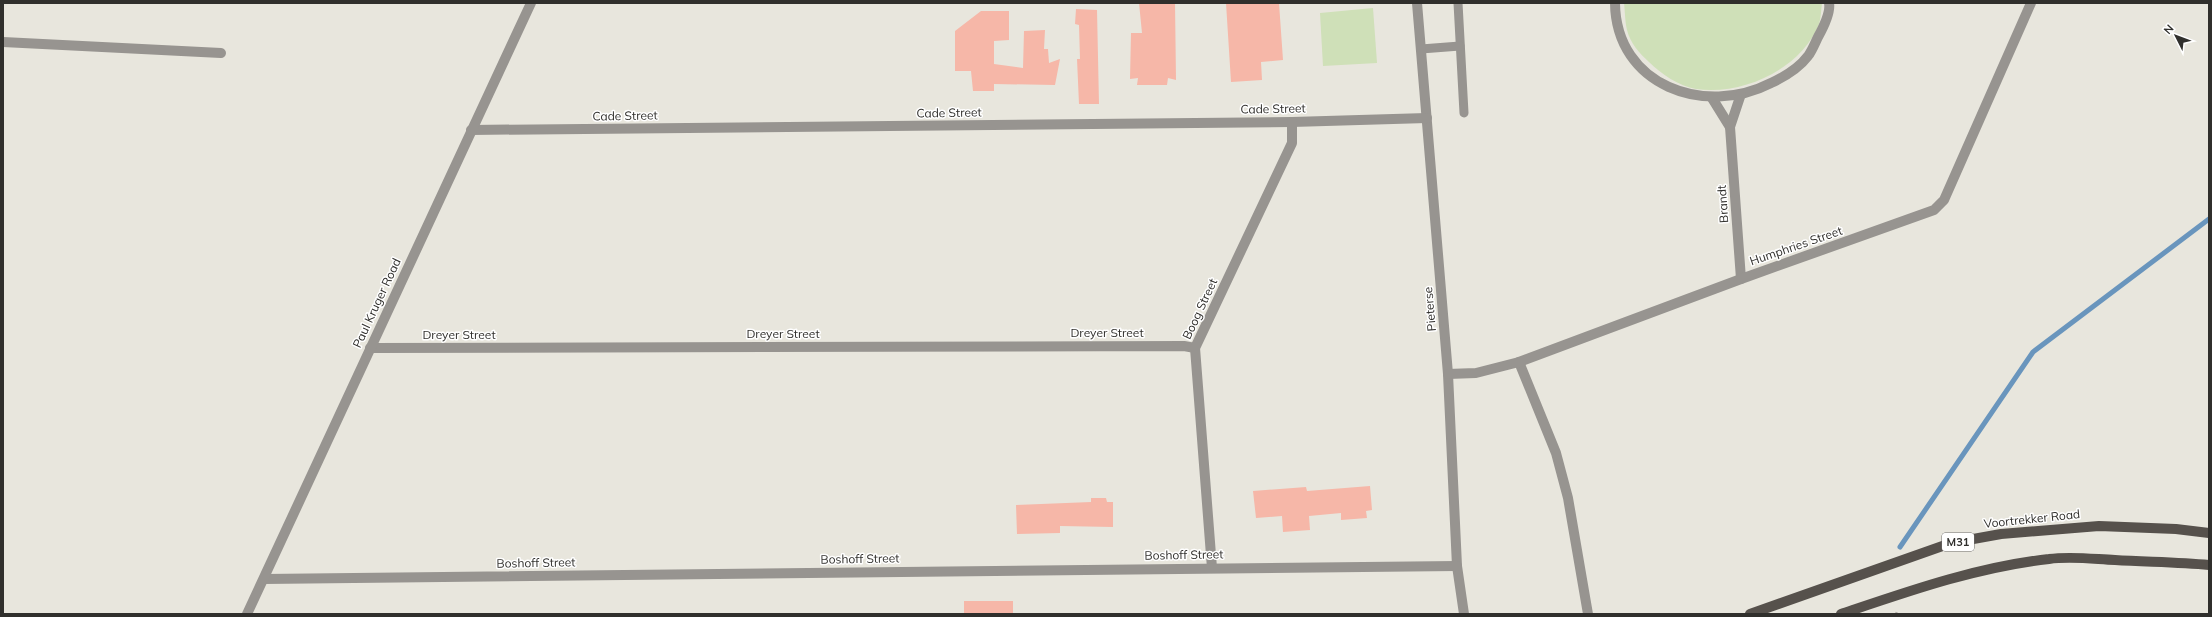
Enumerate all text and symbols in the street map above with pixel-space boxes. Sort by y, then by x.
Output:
north arrow [2156,16,2196,56]
text: N [2161,22,2177,37]
street label: Cade Street [1240,100,1306,117]
street label: Cade Street [916,104,982,121]
street label: Cade Street [592,107,658,124]
street label: Brandt [1714,185,1731,224]
street label: Humphries Street [1748,223,1844,268]
street label: Paul Kruger Road [349,256,404,350]
street label: Boog Street [1179,276,1220,342]
street label: Pieterse [1420,286,1439,332]
street label: Dreyer Street [1070,325,1144,340]
street label: Dreyer Street [746,326,820,341]
street label: Dreyer Street [422,327,496,342]
street label: Voortrekker Road [1983,506,2081,531]
road number: M31 [1942,533,1974,551]
street label: Boshoff Street [1144,546,1224,563]
street label: Boshoff Street [820,550,900,567]
street label: Boshoff Street [496,554,576,571]

